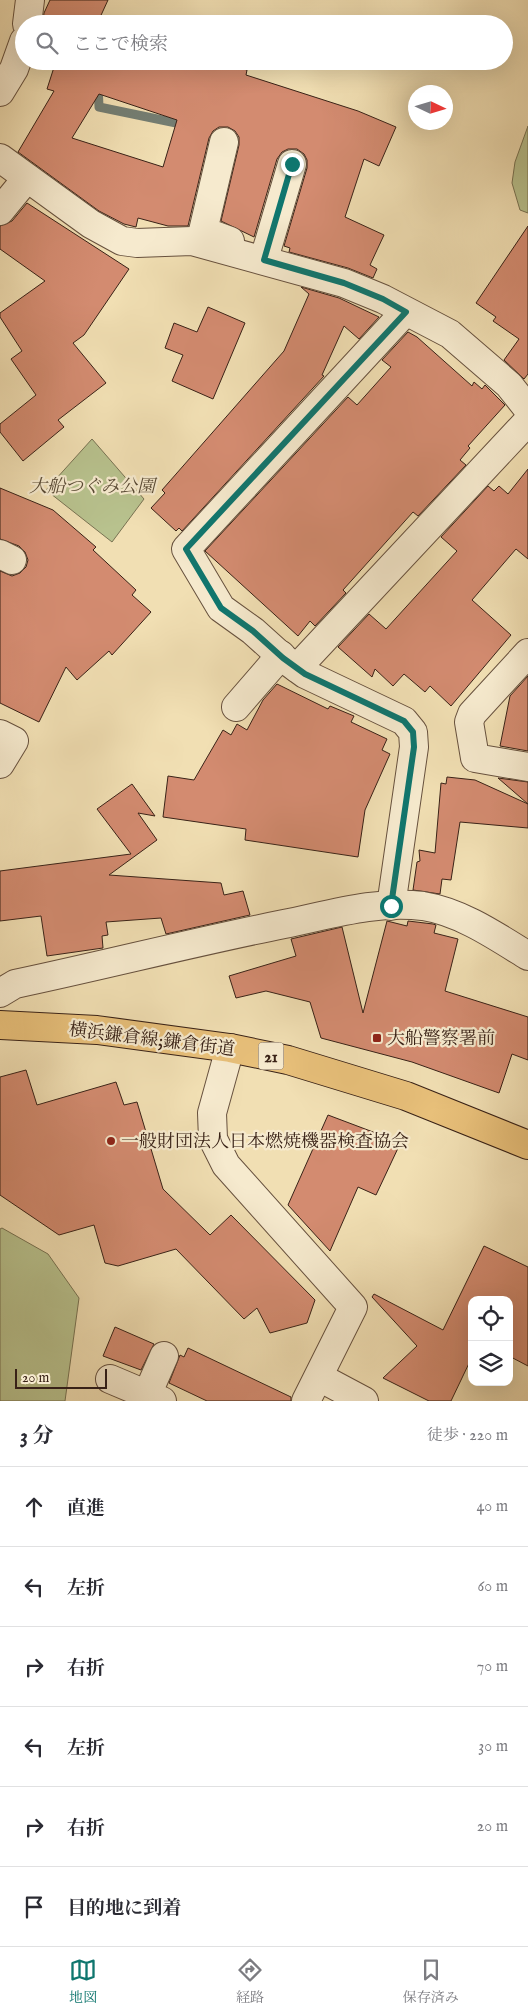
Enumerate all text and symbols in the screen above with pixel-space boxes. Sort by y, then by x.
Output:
search box [15,15,513,70]
icon: search [33,29,61,57]
text: ここで検索 [73,33,168,57]
north arrow [408,85,453,130]
route end [281,153,304,176]
park label: 大船つぐみ公園 [29,476,158,499]
route start [380,895,403,918]
street label: 横浜鎌倉線;鎌倉街道 [68,1019,236,1062]
place label: 大船警察署前 [387,1028,495,1051]
marker: 大船警察署前 [371,1032,383,1044]
road number: 21 [258,1042,284,1070]
place label: 一般財団法人日本燃焼機器検査協会 [121,1131,409,1154]
marker: 一般財団法人日本燃焼機器検査協会 [105,1135,117,1147]
map controls [468,1296,513,1386]
button: locate [468,1296,513,1341]
button: layers [468,1341,513,1386]
scale bar [15,1366,108,1389]
text: 20 m [22,1369,49,1387]
text: 3 分 [20,1423,53,1450]
text: 徒歩 · 220 m [427,1426,508,1446]
icon: ahead [20,1493,48,1521]
text: 直進 [67,1497,105,1521]
text: 40 m [476,1497,508,1517]
icon: left [20,1573,48,1601]
text: 左折 [67,1577,105,1601]
text: 60 m [478,1577,508,1597]
icon: right [20,1653,48,1681]
text: 右折 [67,1657,105,1681]
text: 70 m [477,1657,508,1677]
icon: left [20,1733,48,1761]
text: 左折 [67,1737,105,1761]
text: 30 m [478,1737,508,1757]
icon: right [20,1813,48,1841]
text: 右折 [67,1817,105,1841]
text: 20 m [477,1817,508,1837]
icon: arrive [20,1893,48,1921]
text: 目的地に到着 [67,1897,181,1921]
tab: 地図 [69,1956,97,2007]
tab: 経路 [236,1956,264,2007]
tab: 保存済み [403,1956,459,2007]

